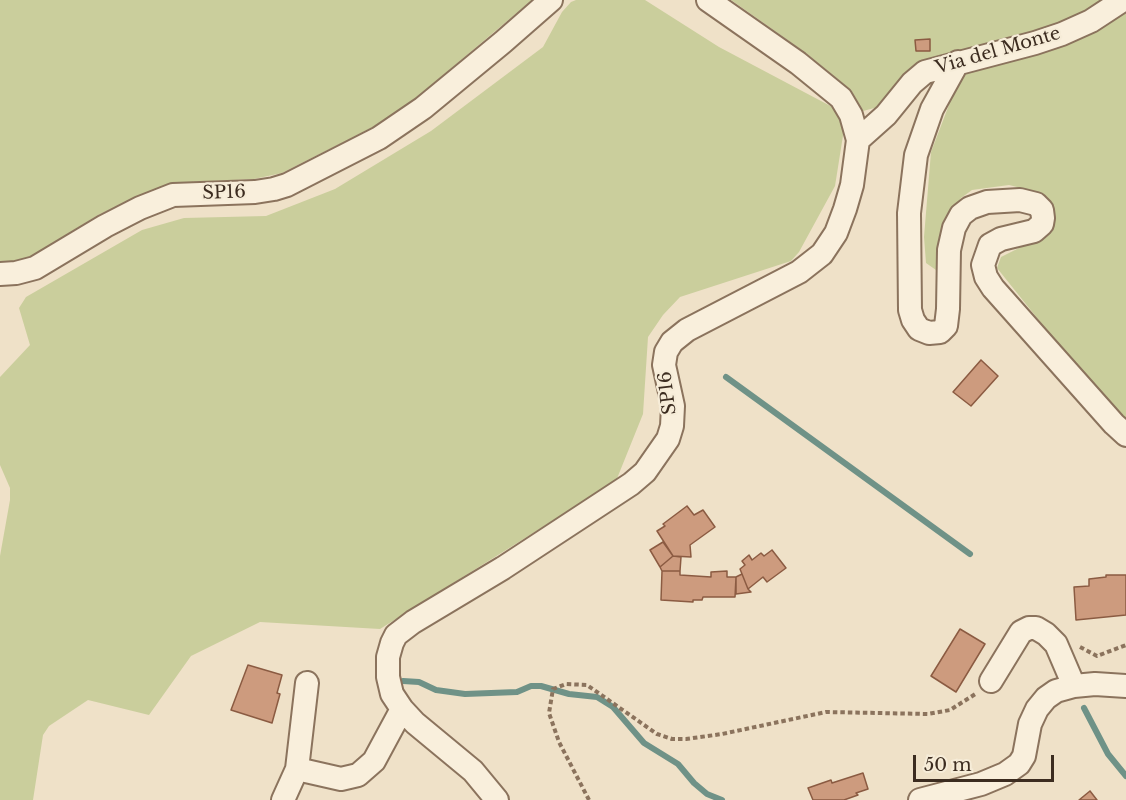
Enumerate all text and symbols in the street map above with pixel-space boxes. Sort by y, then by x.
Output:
street label: Via del Monte [933,23,1063,79]
street label: SP16 [202,181,246,205]
street label: SP16 [655,370,681,416]
scale bar [916,743,1057,781]
text: 50 m [924,754,972,776]

